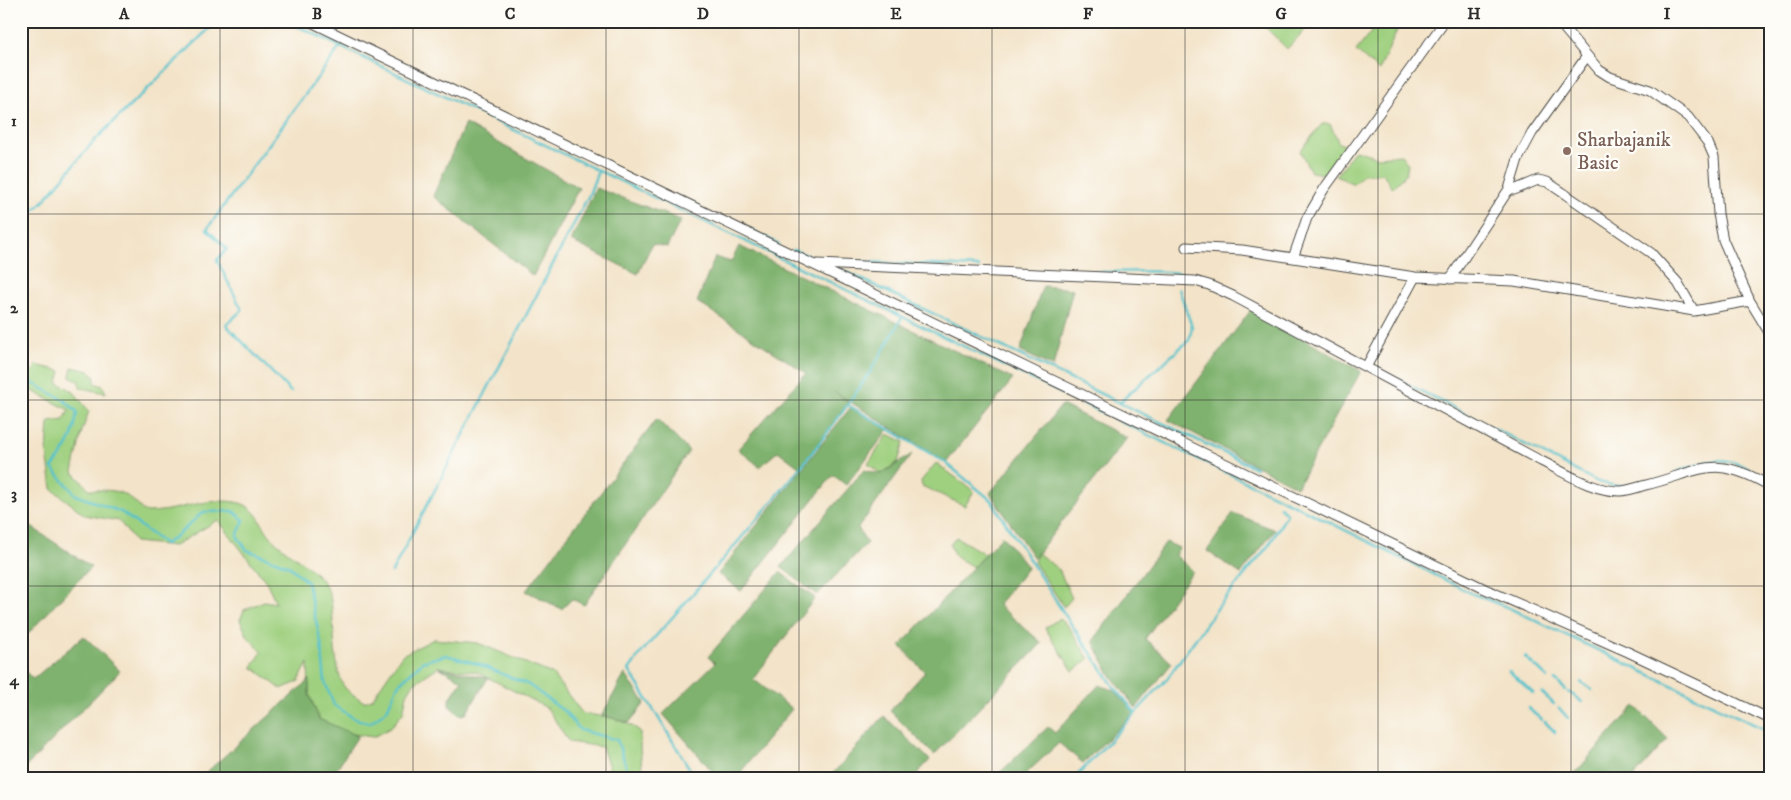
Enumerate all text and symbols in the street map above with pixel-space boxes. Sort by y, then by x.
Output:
text: A [118,4,130,24]
text: B [312,4,322,24]
text: C [505,4,515,24]
text: D [697,4,709,24]
text: E [890,4,902,24]
text: F [1083,4,1093,24]
text: G [1275,4,1287,24]
text: H [1467,4,1481,24]
text: I [1664,4,1671,24]
text: 1 [11,111,17,131]
place label: Sharbajanik Basic [1577,128,1671,176]
marker: Sharbajanik Basic [1561,145,1573,157]
text: 2 [10,298,19,318]
text: 3 [11,484,17,504]
text: 4 [8,670,19,690]

